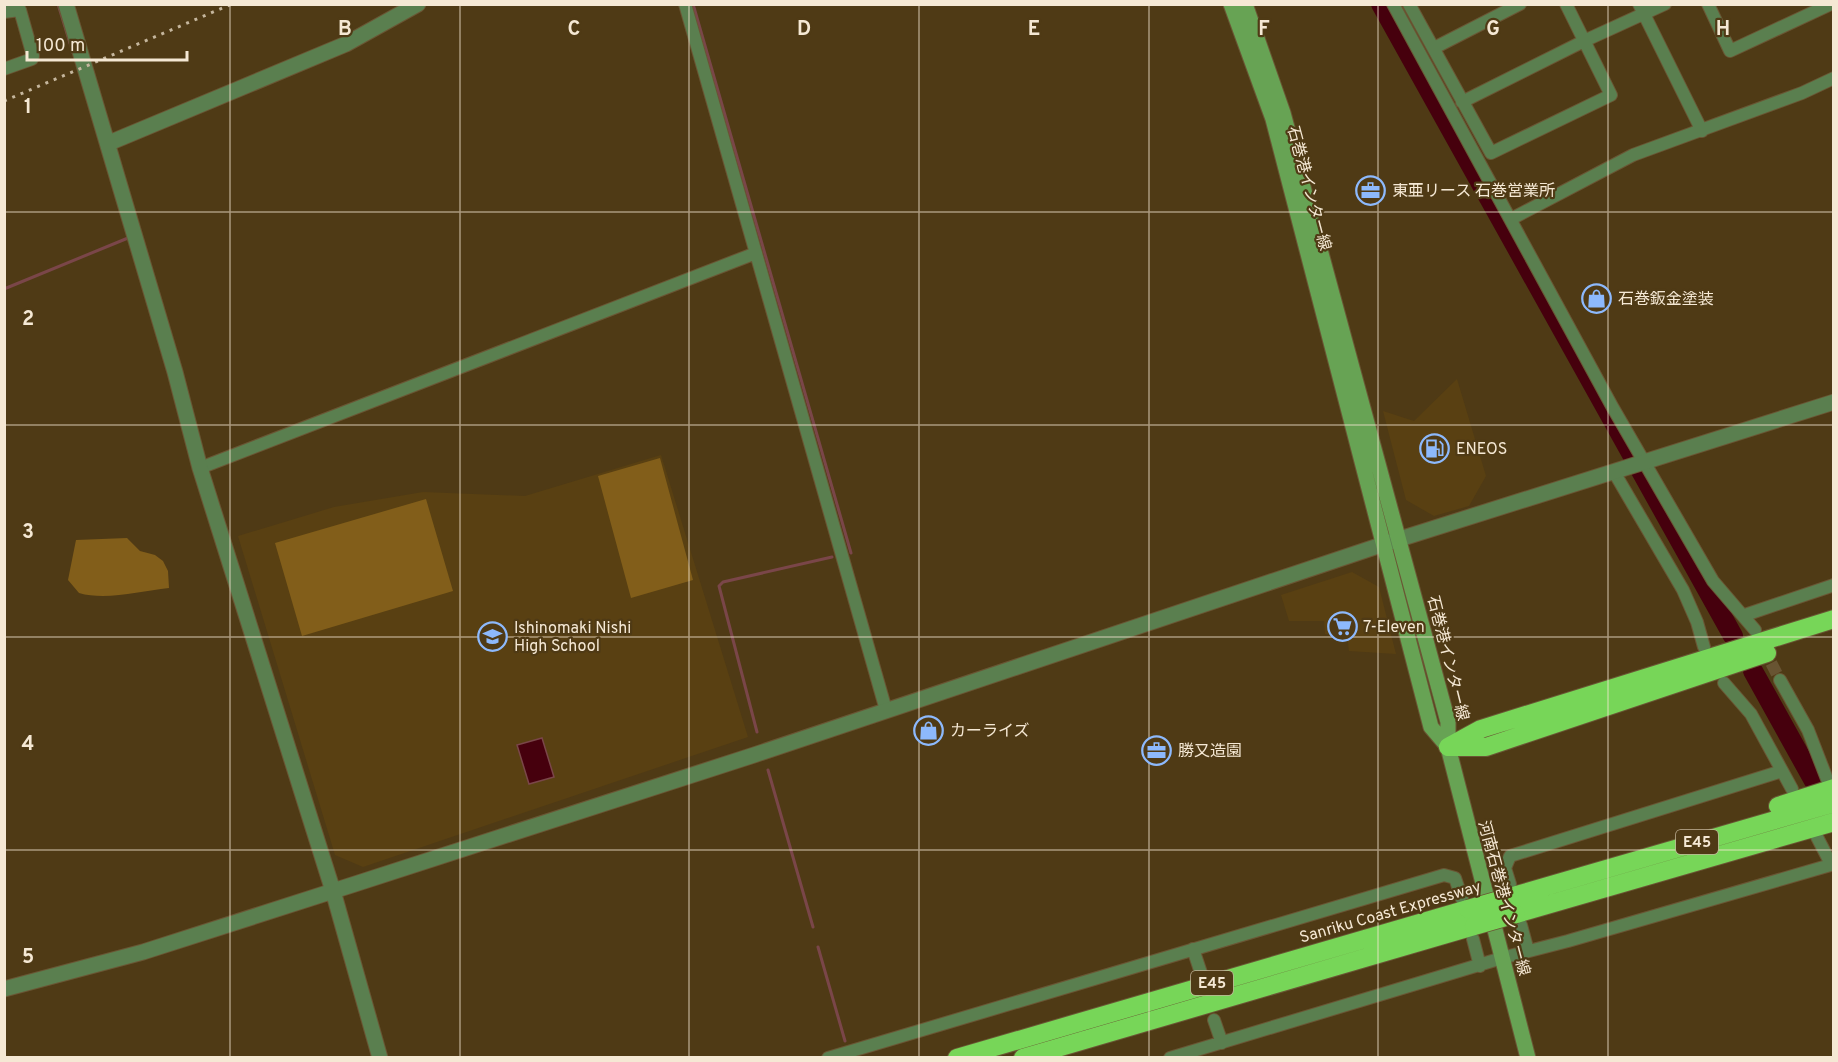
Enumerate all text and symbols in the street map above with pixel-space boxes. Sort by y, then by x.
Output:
text: B [338,17,352,43]
text: C [568,17,580,43]
text: D [797,17,811,43]
text: E [1028,17,1040,43]
text: F [1258,17,1270,43]
text: G [1486,17,1500,43]
text: H [1716,17,1730,43]
scale bar [27,24,188,62]
text: 100 m [36,35,85,58]
text: 1 [24,95,32,121]
street label: 石巻港インター線 [1282,124,1334,253]
office icon: 東亜リース 石巻営業所 [1355,174,1387,206]
place label: 東亜リース 石巻営業所 [1392,182,1555,202]
shop icon: 石巻鈑金塗装 [1581,282,1613,314]
place label: 石巻鈑金塗装 [1618,290,1714,310]
text: 2 [22,307,34,333]
fuel station icon: ENEOS [1419,432,1451,464]
place label: ENEOS [1456,440,1507,460]
text: 3 [22,520,34,546]
street label: 石巻港インター線 [1422,594,1472,723]
supermarket icon: 7-Eleven [1326,610,1358,642]
place label: 7-Eleven [1363,618,1425,638]
place label: Ishinomaki Nishi High School [514,619,631,657]
school or university icon: Ishinomaki Nishi High School [477,620,509,652]
shop icon: カーライズ [913,714,945,746]
place label: カーライズ [950,722,1030,742]
text: 4 [22,732,34,758]
office icon: 勝又造園 [1141,734,1173,766]
place label: 勝又造園 [1178,742,1242,762]
street label: 河南石巻港インター線 [1473,819,1533,978]
road number: E45 [1676,830,1718,854]
street label: Sanriku Coast Expressway [1297,877,1484,948]
text: 5 [22,945,34,971]
road number: E45 [1191,971,1233,995]

